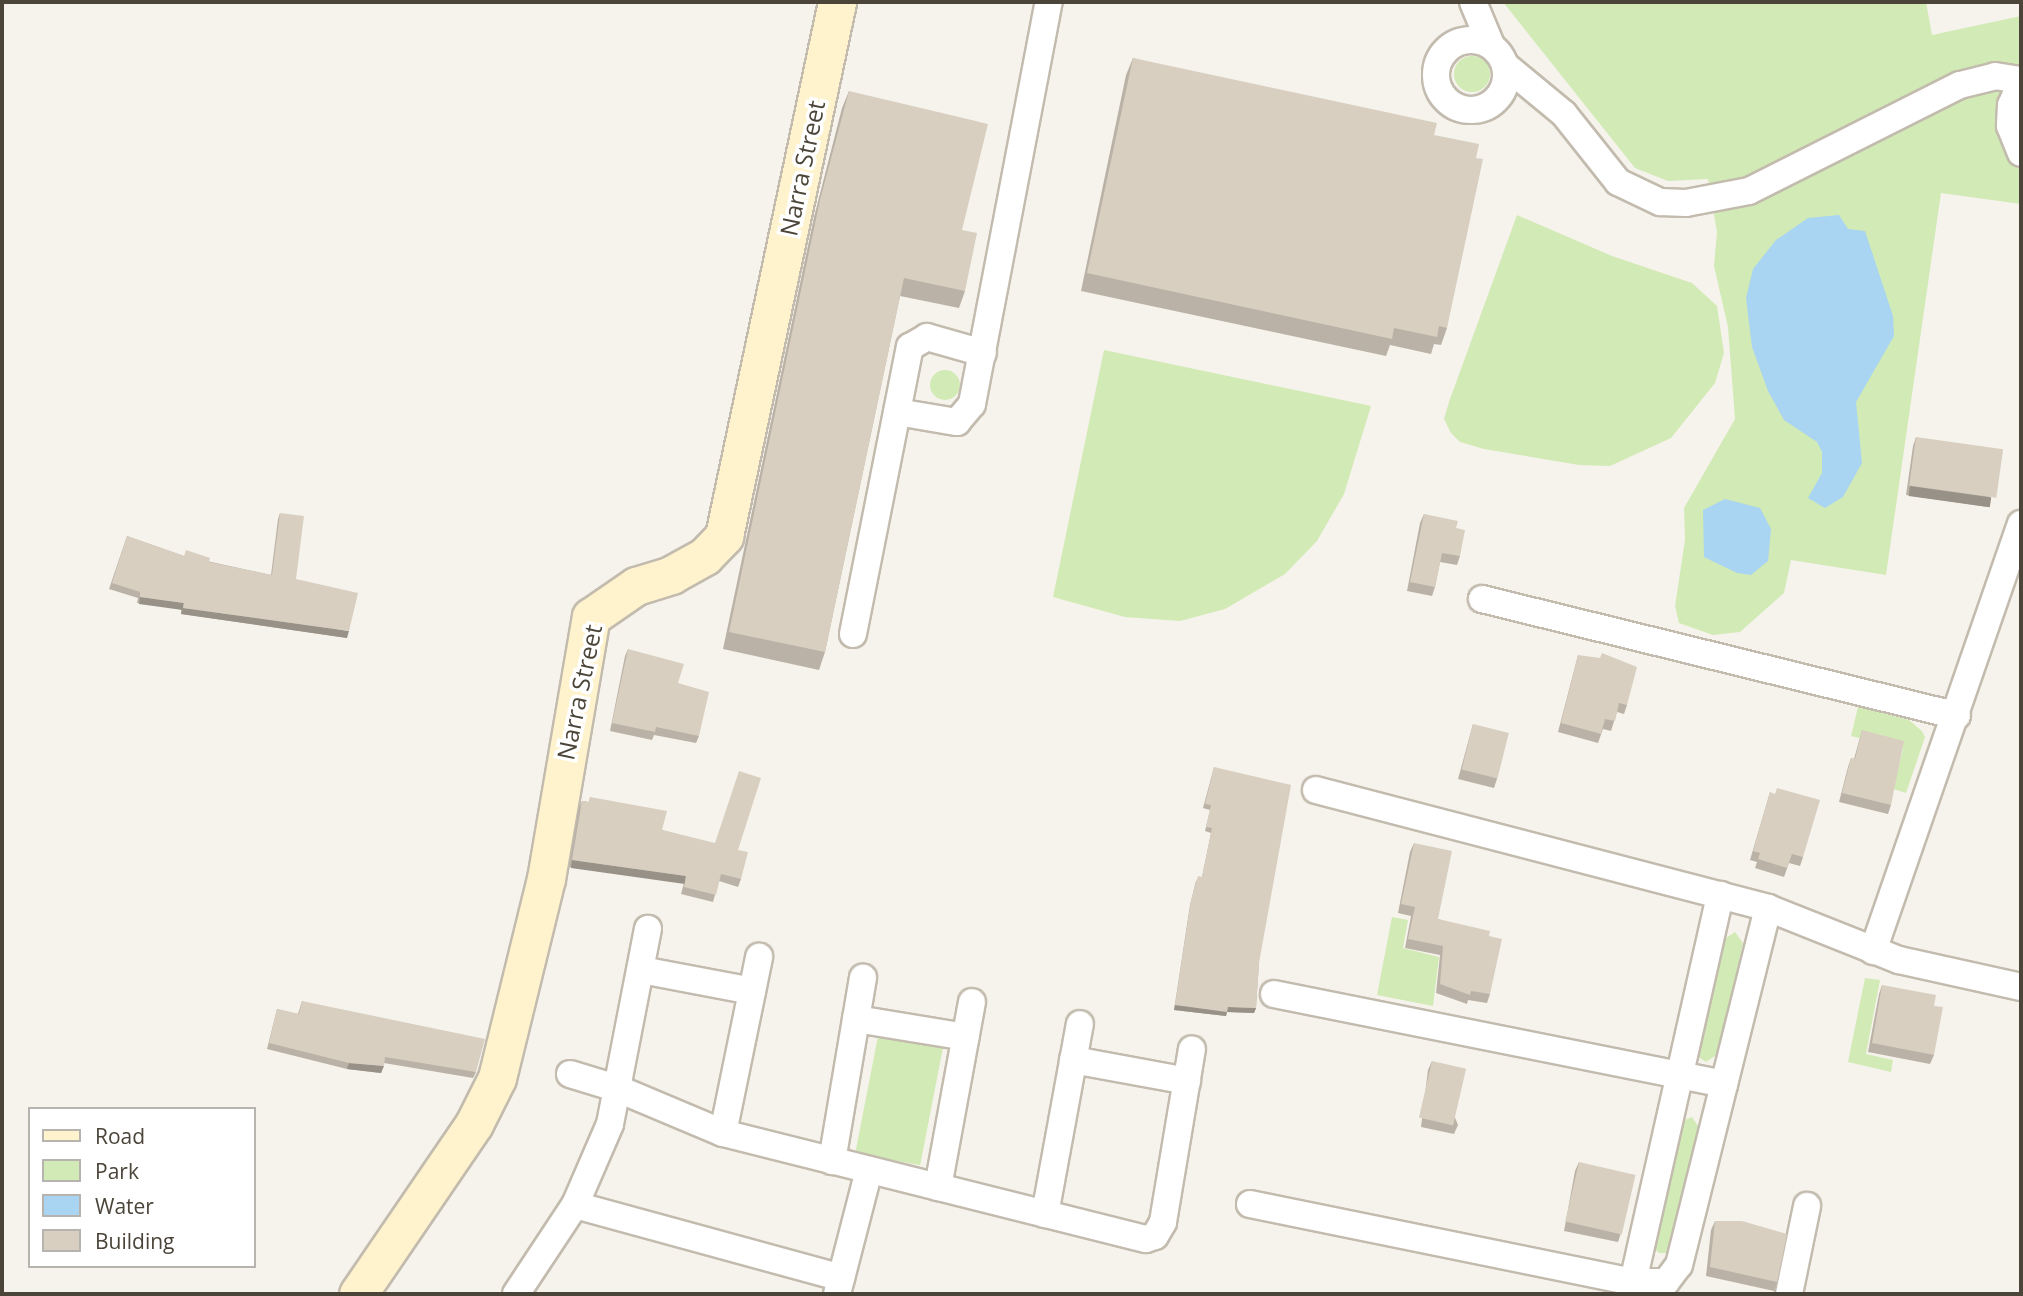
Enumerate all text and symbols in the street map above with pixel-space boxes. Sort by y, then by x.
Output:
street label: Narra Street [774,98,830,238]
street label: Narra Street [551,622,607,762]
legend [28,1107,256,1268]
text: Road [95,1122,145,1150]
text: Park [95,1157,139,1185]
text: Water [95,1192,154,1220]
text: Building [95,1227,174,1255]

